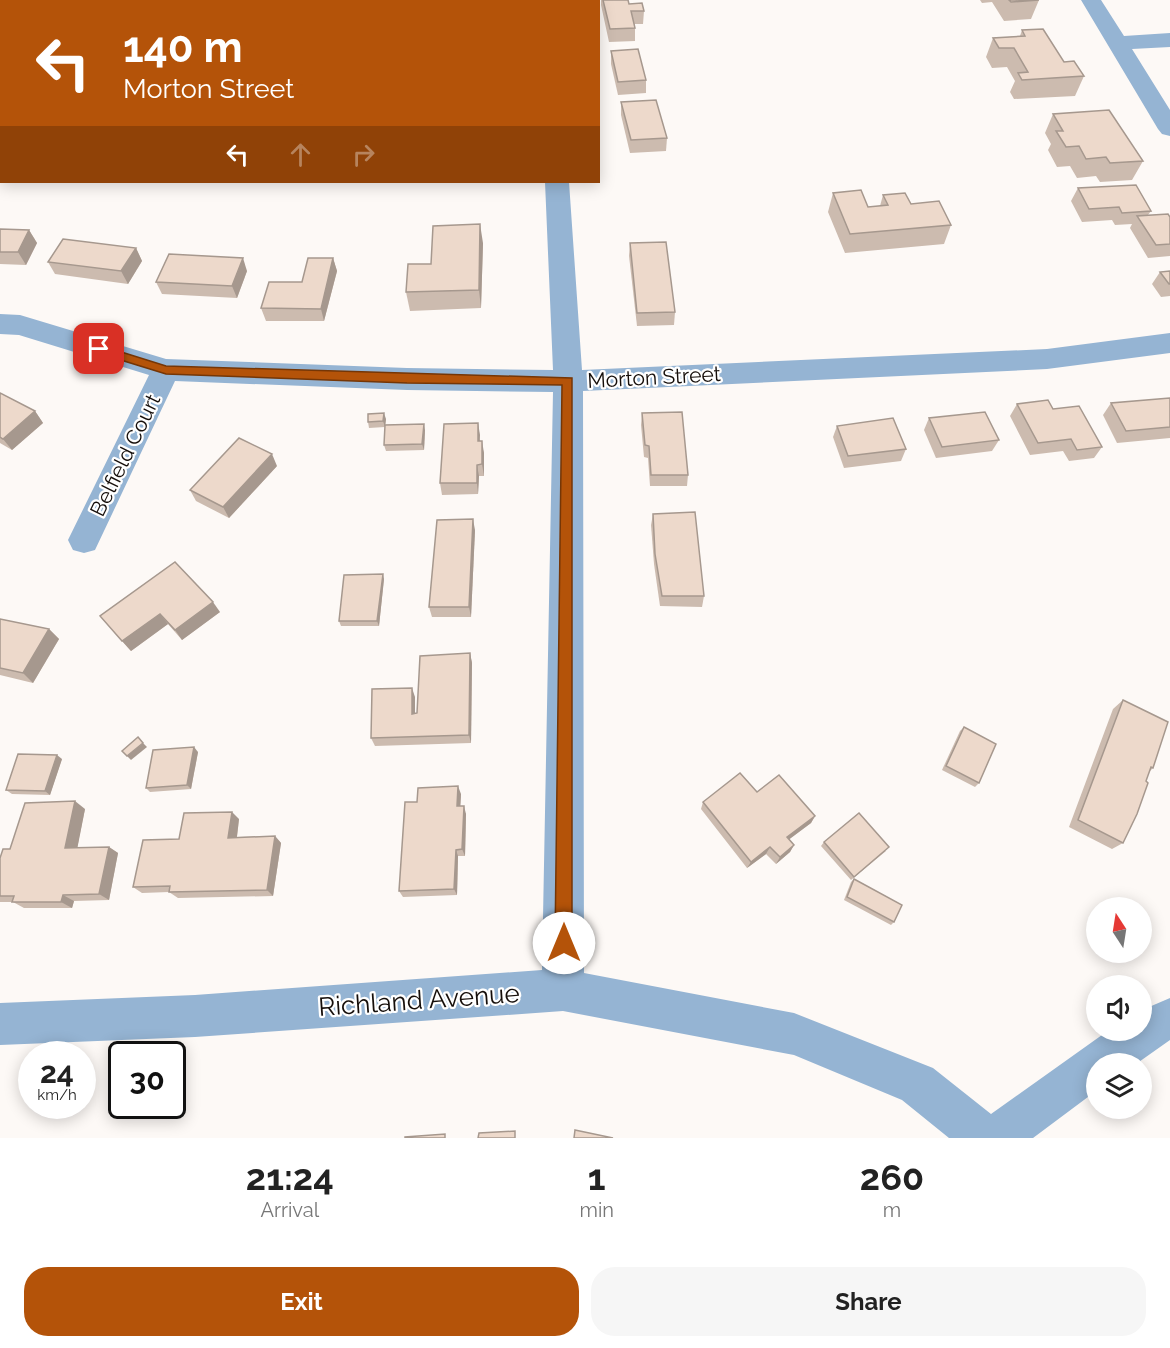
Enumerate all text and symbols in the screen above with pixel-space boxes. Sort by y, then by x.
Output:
text: 140 m [123,23,243,72]
icon: left [24,24,102,102]
text: Morton Street [123,73,294,104]
icon: left [221,138,254,171]
icon: ahead [284,138,317,171]
icon: right [347,138,380,171]
pin [73,323,124,374]
icon: arrive [82,332,115,365]
street label: Morton Street [587,361,721,393]
street label: Belfield Court [85,390,165,520]
north arrow [1086,897,1152,963]
map controls [1086,897,1152,1119]
position arrow [532,911,596,975]
button: sound [1086,975,1152,1041]
street label: Richland Avenue [317,978,521,1022]
speed limit sign: 30 [108,1041,186,1119]
button: layers [1086,1053,1152,1119]
text: 24 [40,1055,74,1090]
text: km/h [37,1086,77,1104]
text: 21:24 [246,1156,334,1198]
text: 1 [588,1156,606,1198]
text: 260 [860,1156,924,1198]
text: Arrival [260,1198,319,1222]
text: min [580,1198,614,1222]
text: m [883,1198,901,1222]
button: Exit [24,1267,579,1336]
button: Share [591,1267,1146,1336]

